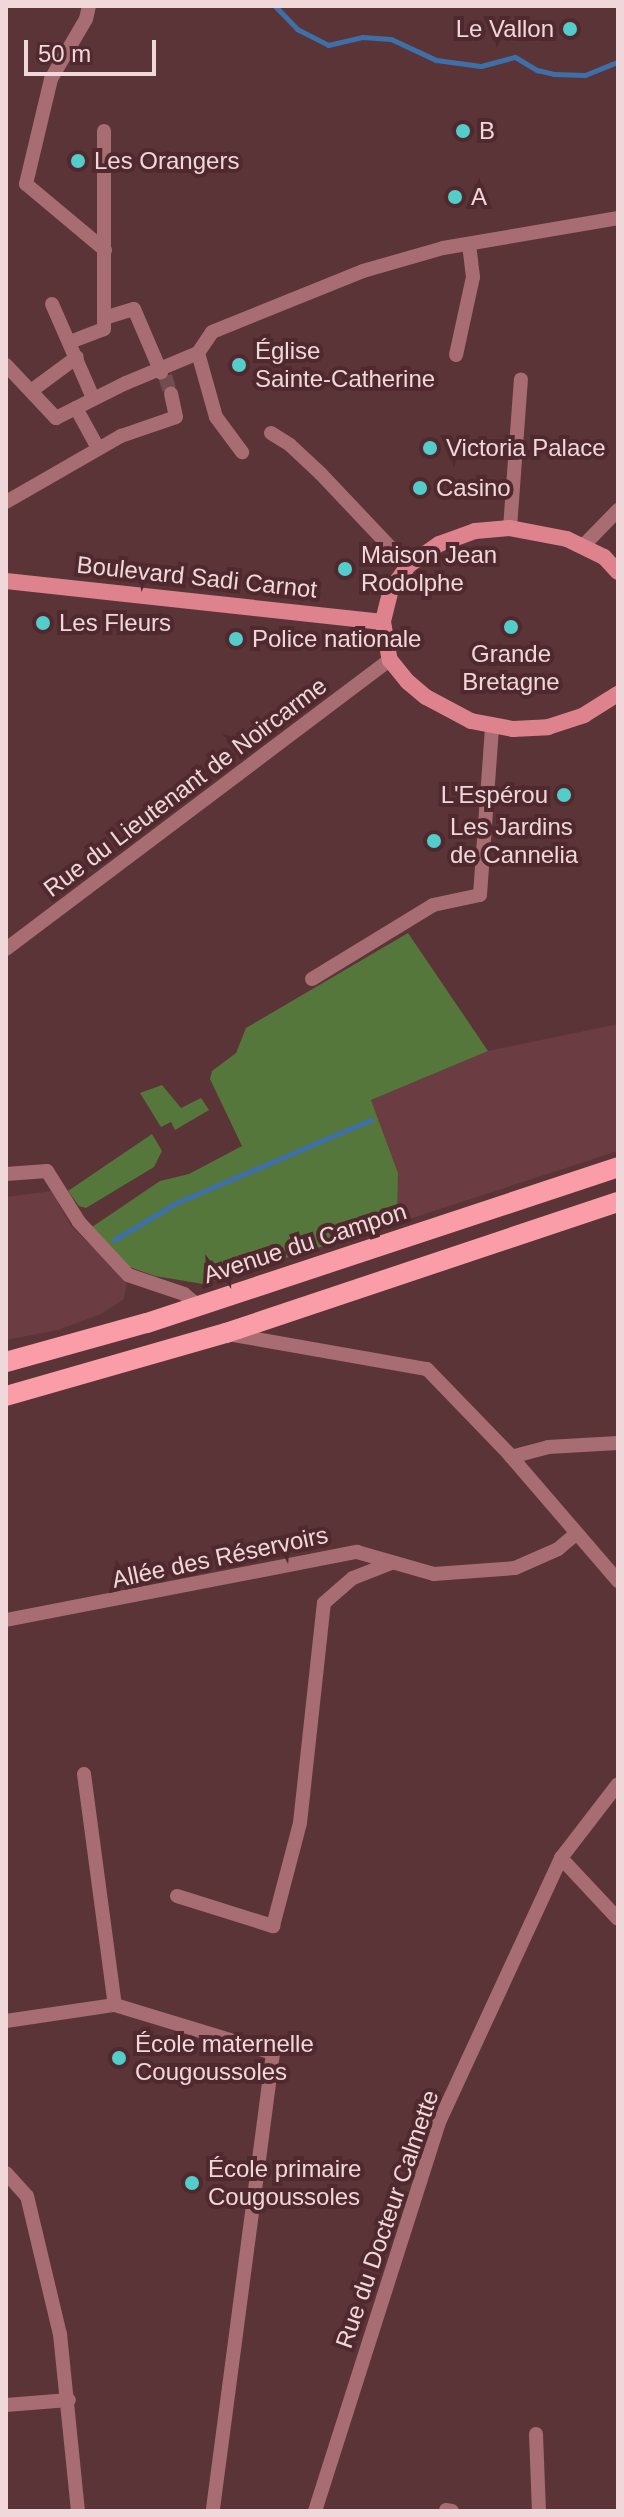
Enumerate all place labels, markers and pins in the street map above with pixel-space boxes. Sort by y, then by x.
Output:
place label: Le Vallon [456,15,554,43]
marker: Le Vallon [561,20,579,38]
place label: B [479,117,495,145]
marker: B [454,122,472,140]
place label: Les Orangers [94,147,239,175]
marker: Les Orangers [69,152,87,170]
place label: A [471,183,487,211]
marker: A [446,188,464,206]
place label: Église Sainte-Catherine [255,337,435,393]
marker: Église Sainte-Catherine [230,356,248,374]
place label: Victoria Palace [446,434,606,462]
marker: Victoria Palace [421,439,439,457]
place label: Casino [436,474,511,502]
marker: Casino [411,479,429,497]
place label: Maison Jean Rodolphe [361,541,497,597]
marker: Maison Jean Rodolphe [336,560,354,578]
place label: Les Fleurs [59,609,171,637]
marker: Les Fleurs [34,614,52,632]
marker: Grande Bretagne [502,618,520,636]
place label: Police nationale [252,625,421,653]
marker: Police nationale [227,630,245,648]
place label: Grande Bretagne [462,640,560,696]
place label: L'Espérou [441,781,548,809]
marker: L'Espérou [555,786,573,804]
place label: Les Jardins de Cannelia [450,813,578,869]
marker: Les Jardins de Cannelia [425,832,443,850]
place label: École maternelle Cougoussoles [135,2030,314,2086]
marker: École maternelle Cougoussoles [110,2049,128,2067]
place label: École primaire Cougoussoles [208,2155,361,2211]
marker: École primaire Cougoussoles [183,2174,201,2192]

